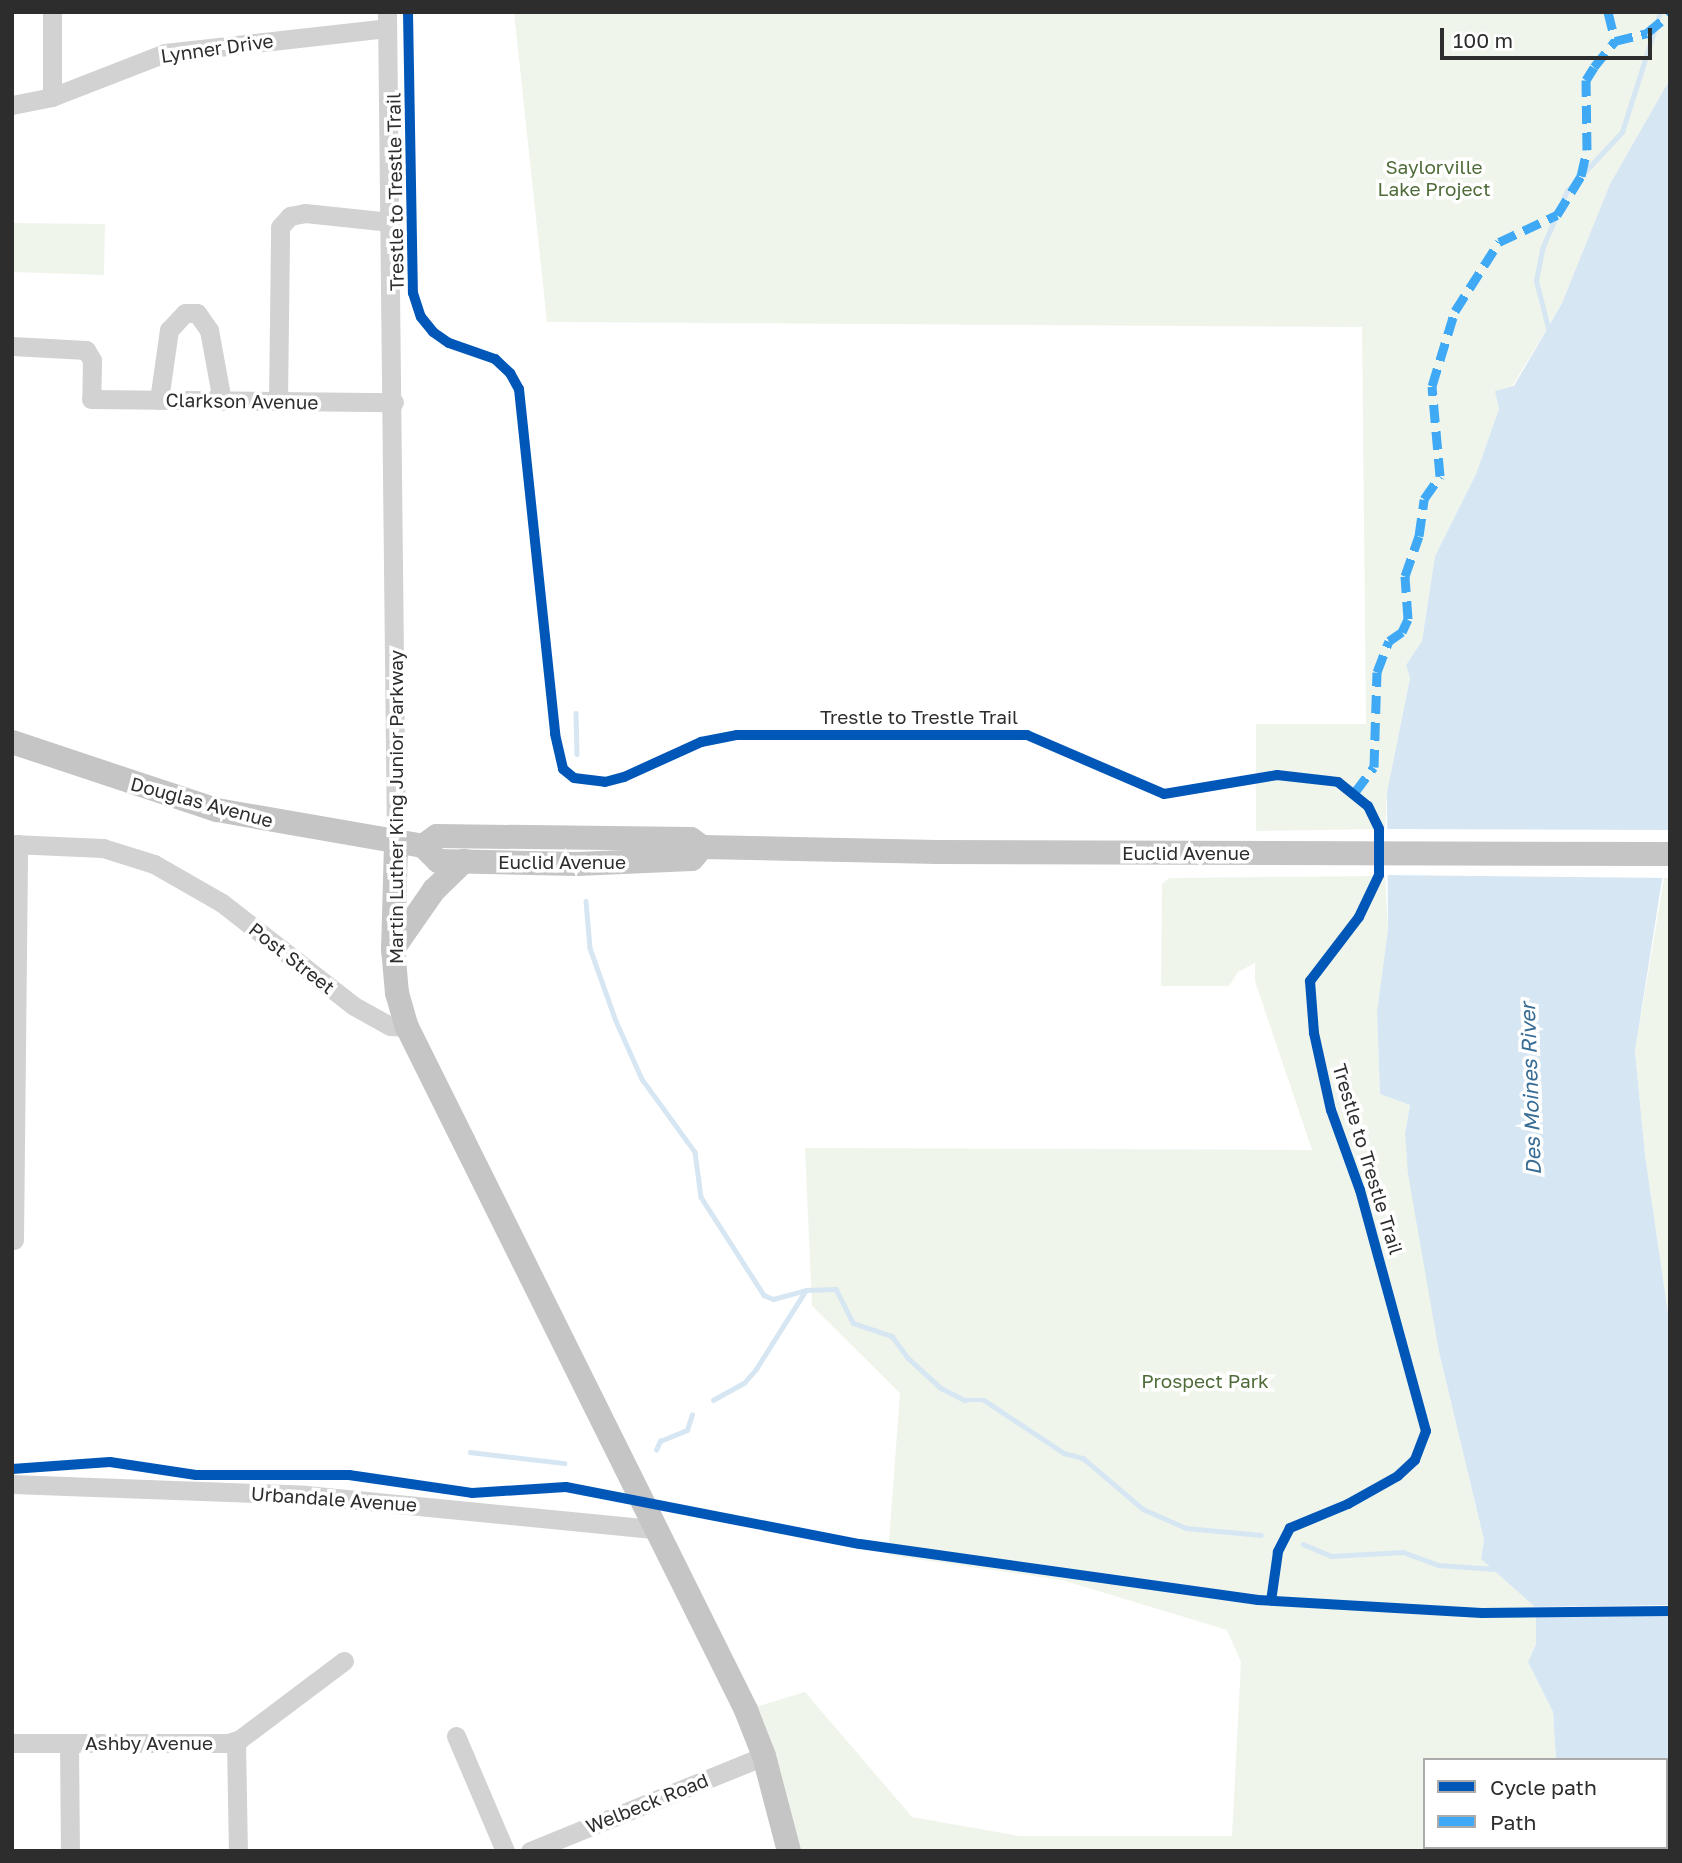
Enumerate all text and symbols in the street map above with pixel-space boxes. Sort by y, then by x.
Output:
scale bar [1444,14,1656,58]
text: 100 m [1453,27,1513,53]
street label: Lynner Drive [159,29,275,67]
street label: Trestle to Trestle Trail [382,93,408,291]
park label: Saylorville Lake Project [1377,156,1491,200]
street label: Clarkson Avenue [165,388,319,414]
street label: Martin Luther King Junior Parkway [385,650,407,964]
street label: Trestle to Trestle Trail [820,706,1018,728]
street label: Douglas Avenue [128,772,276,832]
street label: Euclid Avenue [1122,842,1250,864]
street label: Euclid Avenue [498,851,626,873]
street label: Post Street [245,918,339,998]
water label: Des Moines River [1514,1002,1546,1176]
street label: Trestle to Trestle Trail [1328,1061,1408,1257]
park label: Prospect Park [1141,1370,1269,1392]
street label: Urbandale Avenue [250,1482,418,1516]
street label: Ashby Avenue [85,1732,213,1754]
legend [1423,1758,1668,1849]
street label: Welbeck Road [583,1768,711,1838]
text: Cycle path [1490,1774,1597,1800]
text: Path [1490,1809,1537,1835]

